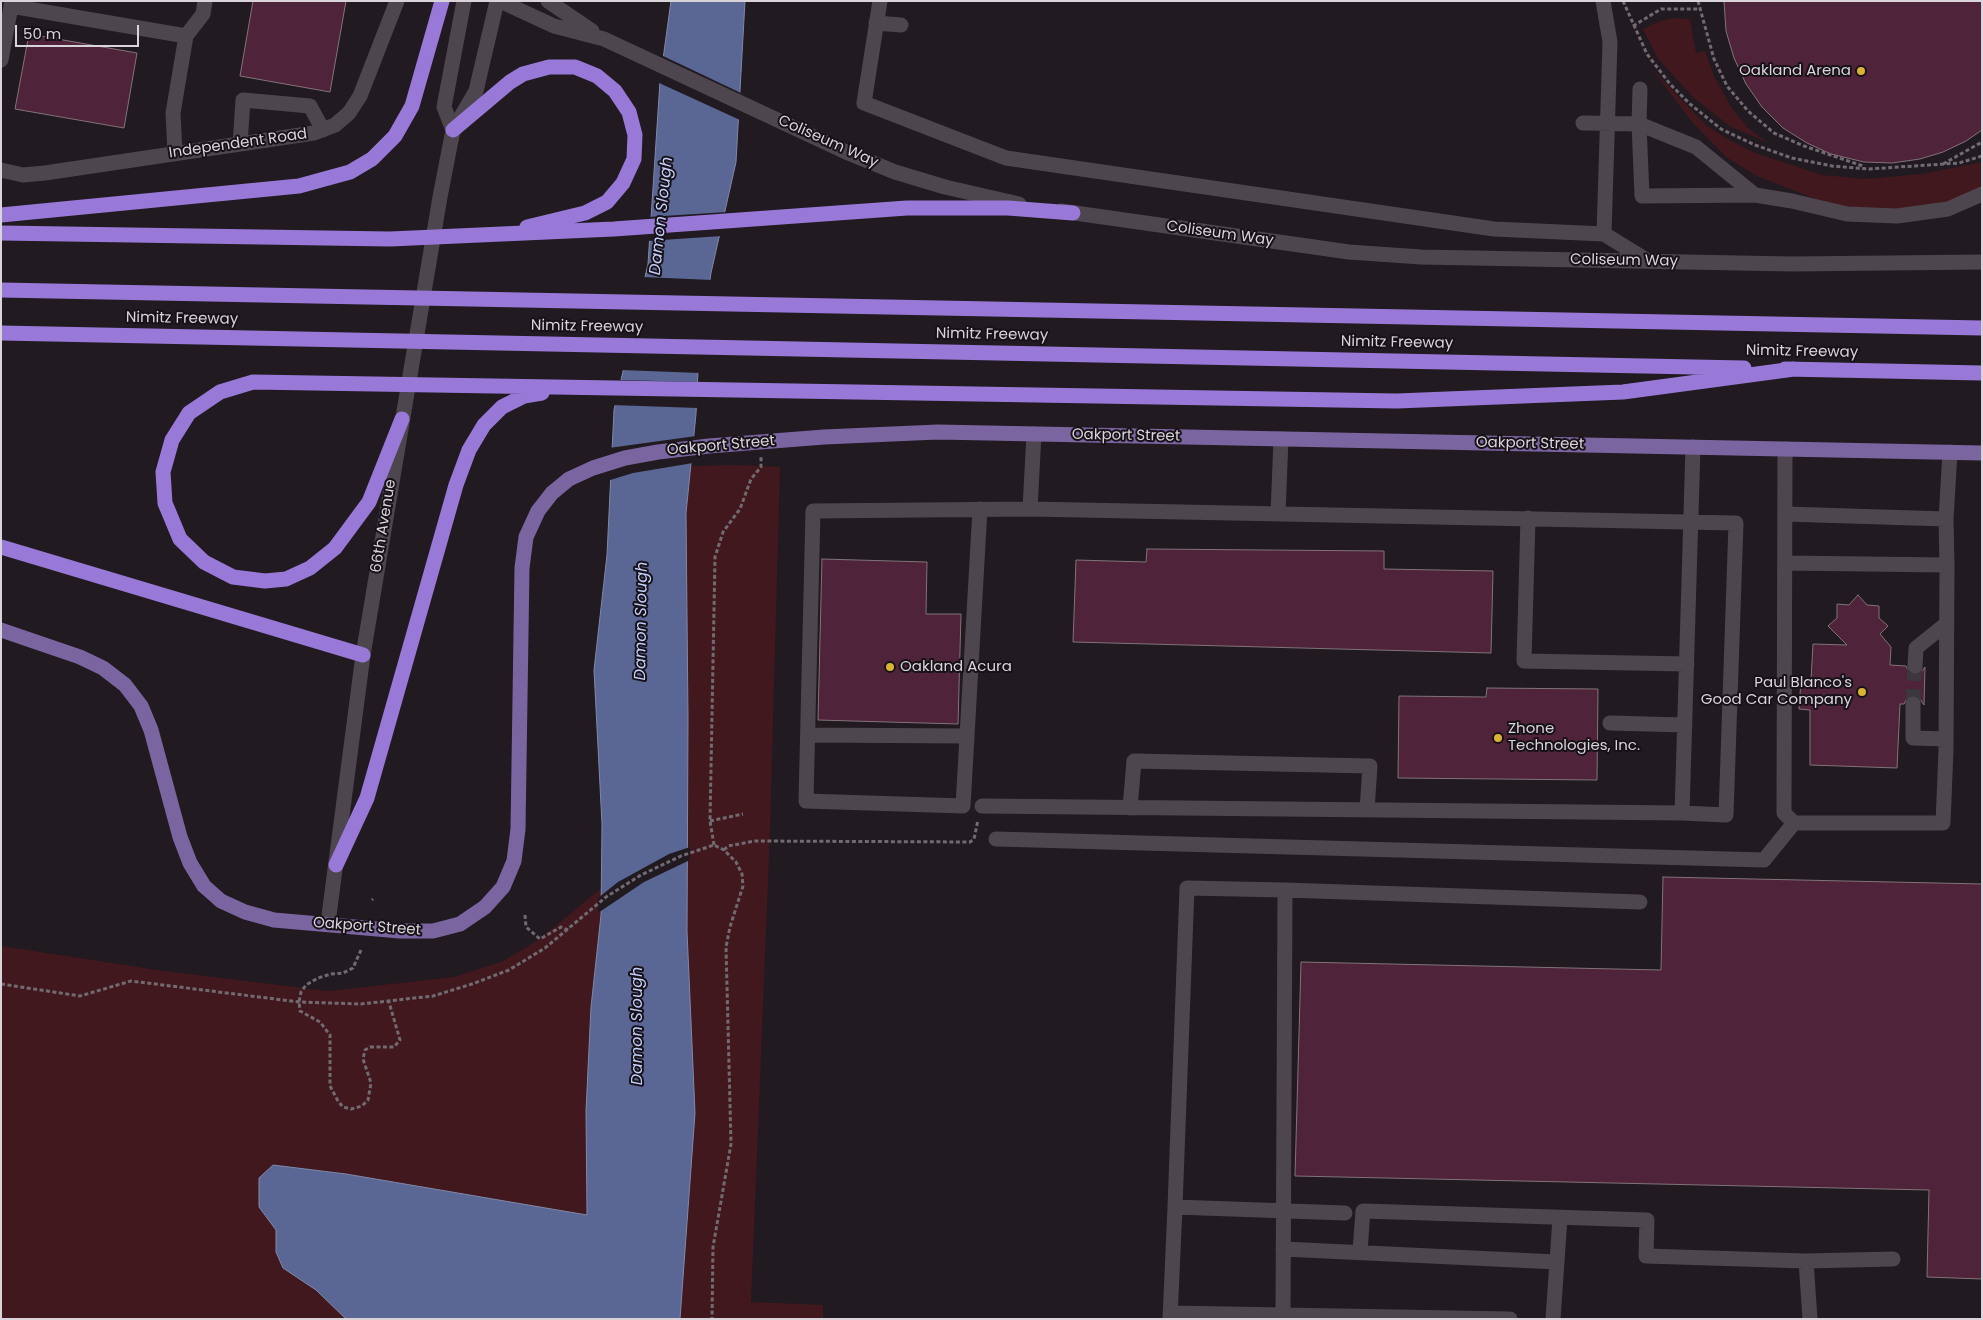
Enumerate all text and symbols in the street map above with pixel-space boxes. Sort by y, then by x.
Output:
scale bar [18,15,141,47]
text: 50 m [23,23,61,44]
place label: Oakland Arena [1739,62,1851,80]
marker: Oakland Arena [1855,65,1867,77]
street label: Coliseum Way [775,112,881,172]
street label: Independent Road [168,125,308,163]
water label: Damon Slough [646,156,678,276]
street label: Coliseum Way [1165,218,1275,250]
street label: Coliseum Way [1570,251,1678,271]
street label: Nimitz Freeway [126,309,238,329]
street label: Nimitz Freeway [531,317,643,337]
street label: Nimitz Freeway [936,325,1048,345]
street label: Nimitz Freeway [1341,333,1453,353]
street label: Nimitz Freeway [1746,342,1858,362]
street label: Oakport Street [1072,426,1180,446]
street label: Oakport Street [666,432,776,460]
street label: Oakport Street [1476,434,1584,454]
street label: 66th Avenue [368,478,400,574]
water label: Damon Slough [631,562,653,680]
place label: Oakland Acura [900,658,1012,676]
marker: Oakland Acura [884,661,896,673]
place label: Paul Blanco's Good Car Company [1701,674,1852,709]
marker: Paul Blanco's Good Car Company [1856,686,1868,698]
place label: Zhone Technologies, Inc. [1508,720,1640,755]
marker: Zhone Technologies, Inc. [1492,732,1504,744]
street label: Oakport Street [312,914,422,940]
water label: Damon Slough [628,967,648,1085]

